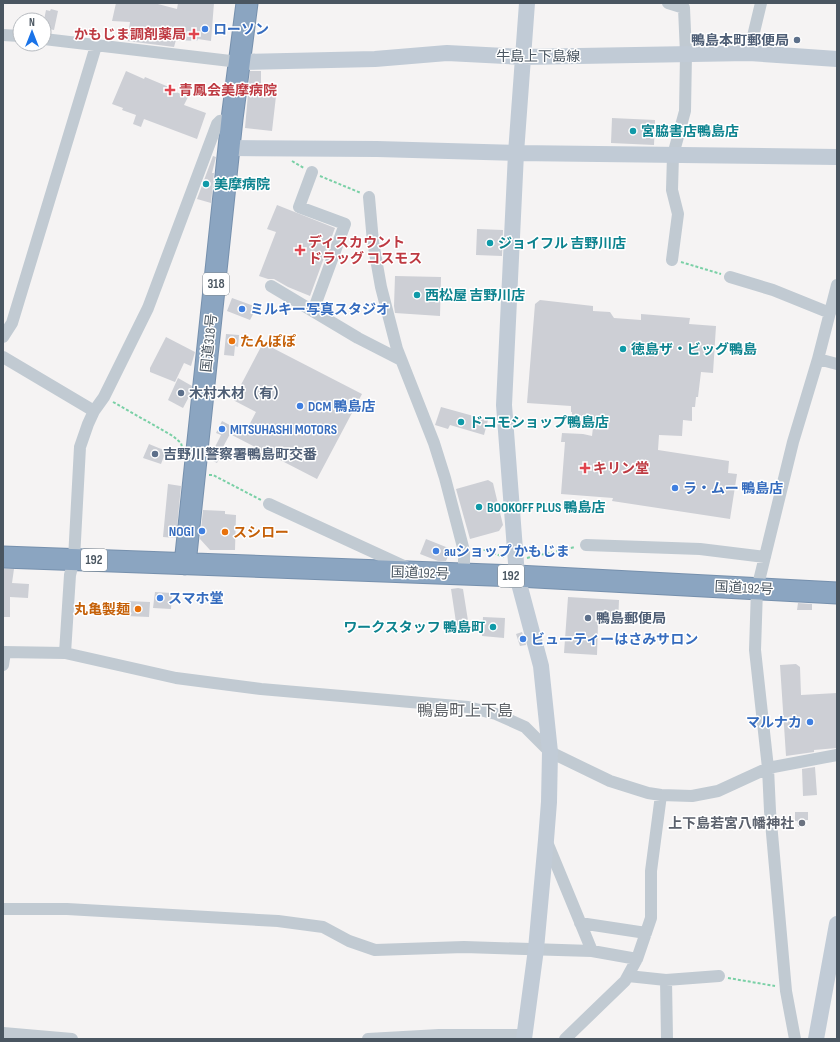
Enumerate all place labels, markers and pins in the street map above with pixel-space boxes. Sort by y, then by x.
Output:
place label: ローソン [213,21,269,38]
marker: ローソン [200,24,210,34]
place label: かもじま調剤薬局 [74,26,186,43]
marker: かもじま調剤薬局 [189,29,199,39]
place label: 鴨島本町郵便局 [691,32,789,49]
marker: 鴨島本町郵便局 [792,35,802,45]
place label: 青鳳会美摩病院 [179,82,277,99]
marker: 青鳳会美摩病院 [164,84,176,96]
place label: 宮脇書店鴨島店 [641,123,739,140]
marker: 宮脇書店鴨島店 [628,126,638,136]
place label: 美摩病院 [214,176,270,193]
marker: 美摩病院 [201,179,211,189]
place label: ディスカウント ドラッグ コスモス [308,234,422,267]
place label: ジョイフル 吉野川店 [498,235,626,252]
marker: ジョイフル 吉野川店 [485,238,495,248]
marker: ディスカウント ドラッグ コスモス [295,245,305,255]
place label: 西松屋 吉野川店 [425,287,525,304]
marker: 西松屋 吉野川店 [412,290,422,300]
place label: ミルキー写真スタジオ [250,301,390,318]
marker: ミルキー写真スタジオ [237,304,247,314]
place label: たんぽぽ [240,333,296,350]
marker: たんぽぽ [227,336,237,346]
place label: 徳島ザ・ビッグ鴨島 [631,341,757,358]
marker: 徳島ザ・ビッグ鴨島 [618,344,628,354]
place label: 木村木材（有） [189,385,287,402]
marker: 木村木材（有） [176,388,186,398]
place label: DCM 鴨島店 [308,398,375,415]
marker: DCM 鴨島店 [295,401,305,411]
place label: ドコモショップ鴨島店 [469,414,609,431]
marker: ドコモショップ鴨島店 [456,417,466,427]
place label: MITSUHASHI MOTORS [230,421,337,438]
marker: MITSUHASHI MOTORS [217,424,227,434]
place label: 吉野川警察署鴨島町交番 [163,446,317,463]
marker: 吉野川警察署鴨島町交番 [150,449,160,459]
place label: キリン堂 [593,460,649,477]
marker: キリン堂 [580,463,590,473]
place label: ラ・ムー 鴨島店 [683,480,783,497]
marker: ラ・ムー 鴨島店 [670,483,680,493]
place label: BOOKOFF PLUS 鴨島店 [487,499,605,516]
marker: BOOKOFF PLUS 鴨島店 [474,502,484,512]
place label: NOGI [169,523,194,540]
place label: スシロー [233,524,289,541]
marker: NOGI [197,526,207,536]
marker: スシロー [220,527,230,537]
place label: auショップ かもじま [444,543,570,560]
marker: auショップ かもじま [431,546,441,556]
place label: スマホ堂 [168,590,224,607]
marker: スマホ堂 [155,593,165,603]
place label: 丸亀製麺 [74,601,130,618]
marker: 丸亀製麺 [133,604,143,614]
place label: 鴨島郵便局 [596,610,666,627]
marker: 鴨島郵便局 [583,613,593,623]
place label: ワークスタッフ 鴨島町 [343,619,485,636]
marker: ワークスタッフ 鴨島町 [488,622,498,632]
place label: ビューティーはさみサロン [531,631,698,648]
marker: ビューティーはさみサロン [518,634,528,644]
place label: マルナカ [746,714,802,731]
marker: マルナカ [805,717,815,727]
place label: 上下島若宮八幡神社 [668,815,794,832]
marker: 上下島若宮八幡神社 [797,818,807,828]

